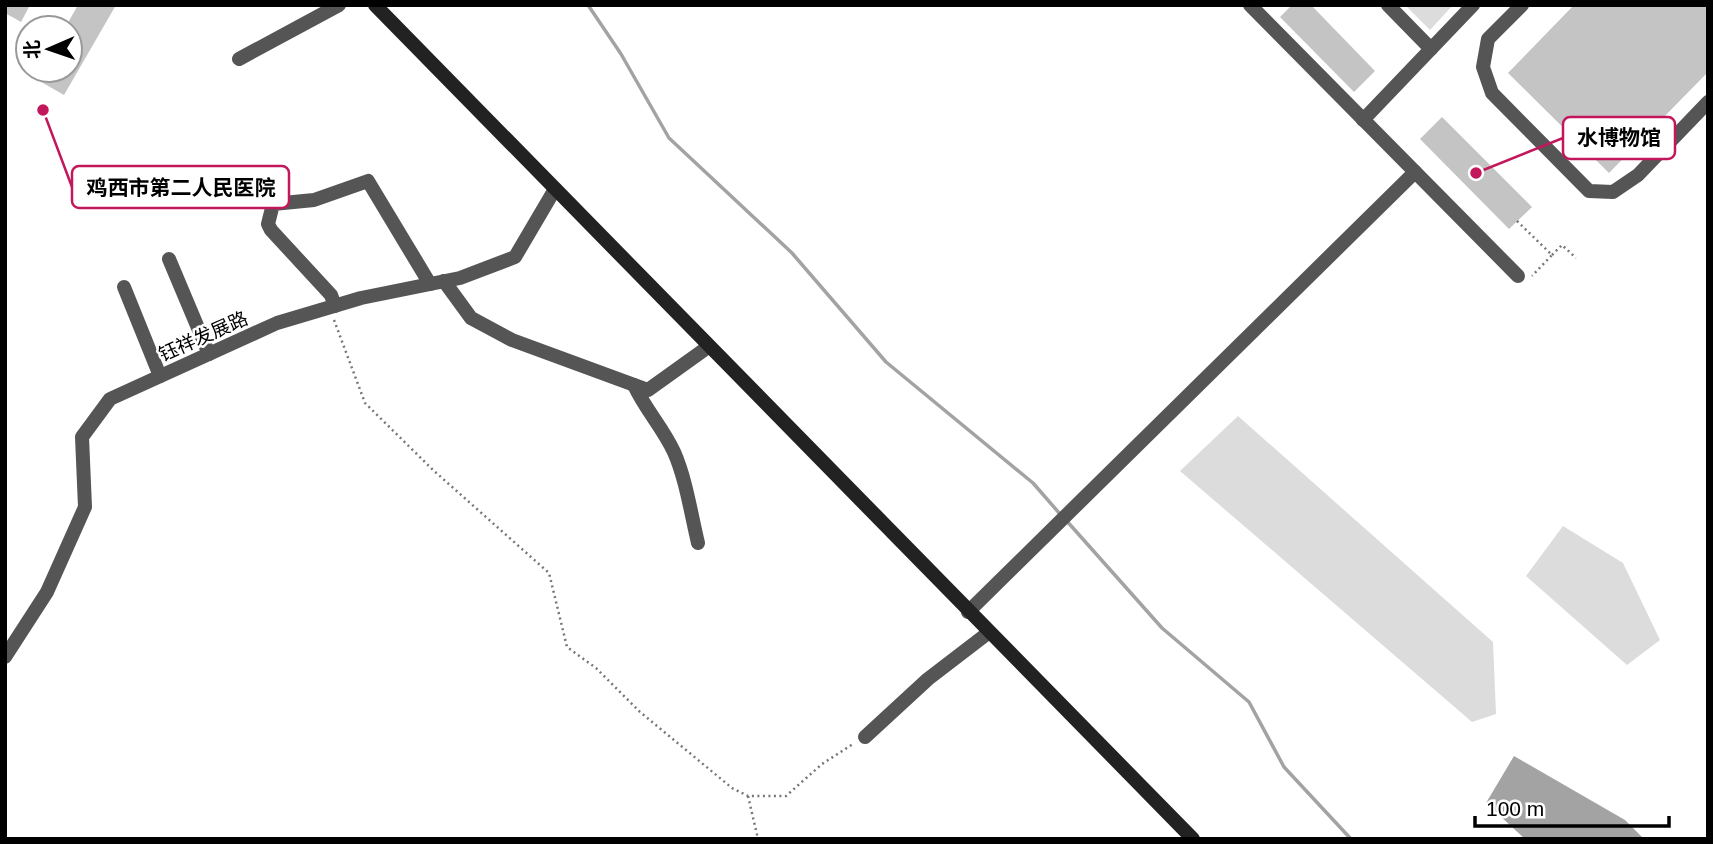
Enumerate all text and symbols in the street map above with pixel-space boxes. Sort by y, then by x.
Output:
north arrow [14,14,84,84]
text: 北 [22,40,43,59]
callout: 水博物馆 [1563,117,1675,159]
text: 水博物馆 [1577,126,1661,149]
callout: 鸡西市第二人民医院 [72,166,289,208]
text: 鸡西市第二人民医院 [87,176,276,199]
street label: 钰祥发展路 [156,308,251,365]
scale bar [1475,784,1669,828]
text: 100 m [1486,797,1544,820]

